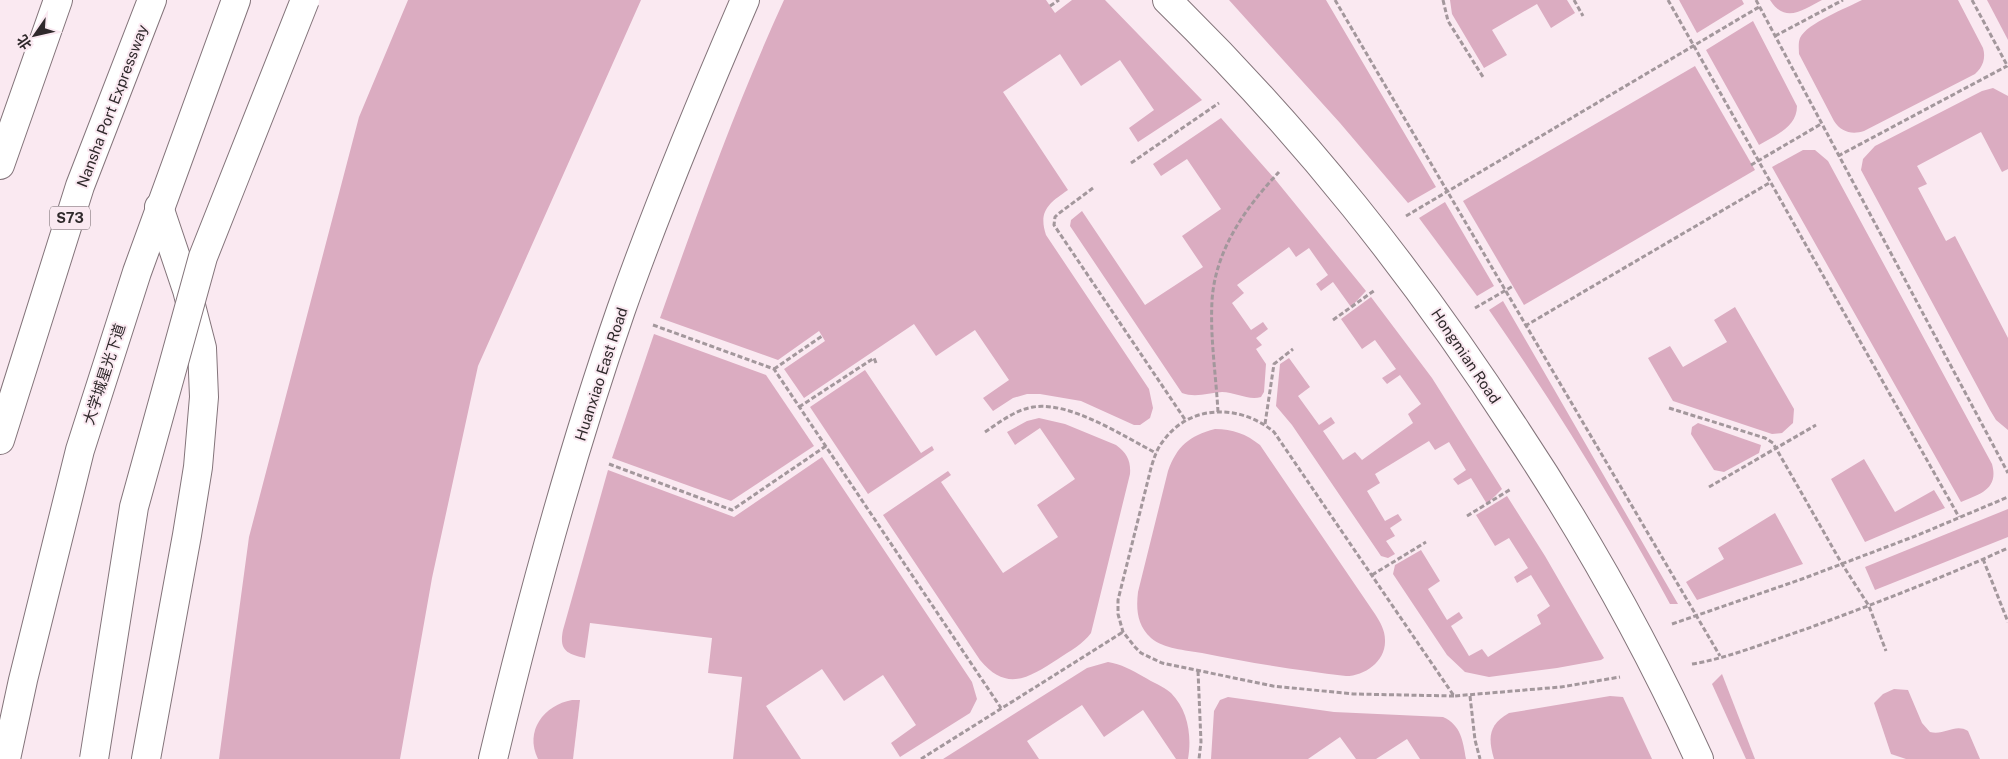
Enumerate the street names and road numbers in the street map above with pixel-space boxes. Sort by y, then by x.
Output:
street label: Nansha Port Expressway [73,22,151,190]
road number: S73 [50,207,90,230]
street label: Huanxiao East Road [571,305,631,443]
street label: Hongmian Road [1428,305,1504,407]
street label: 大学城星光下道 [80,321,128,427]

